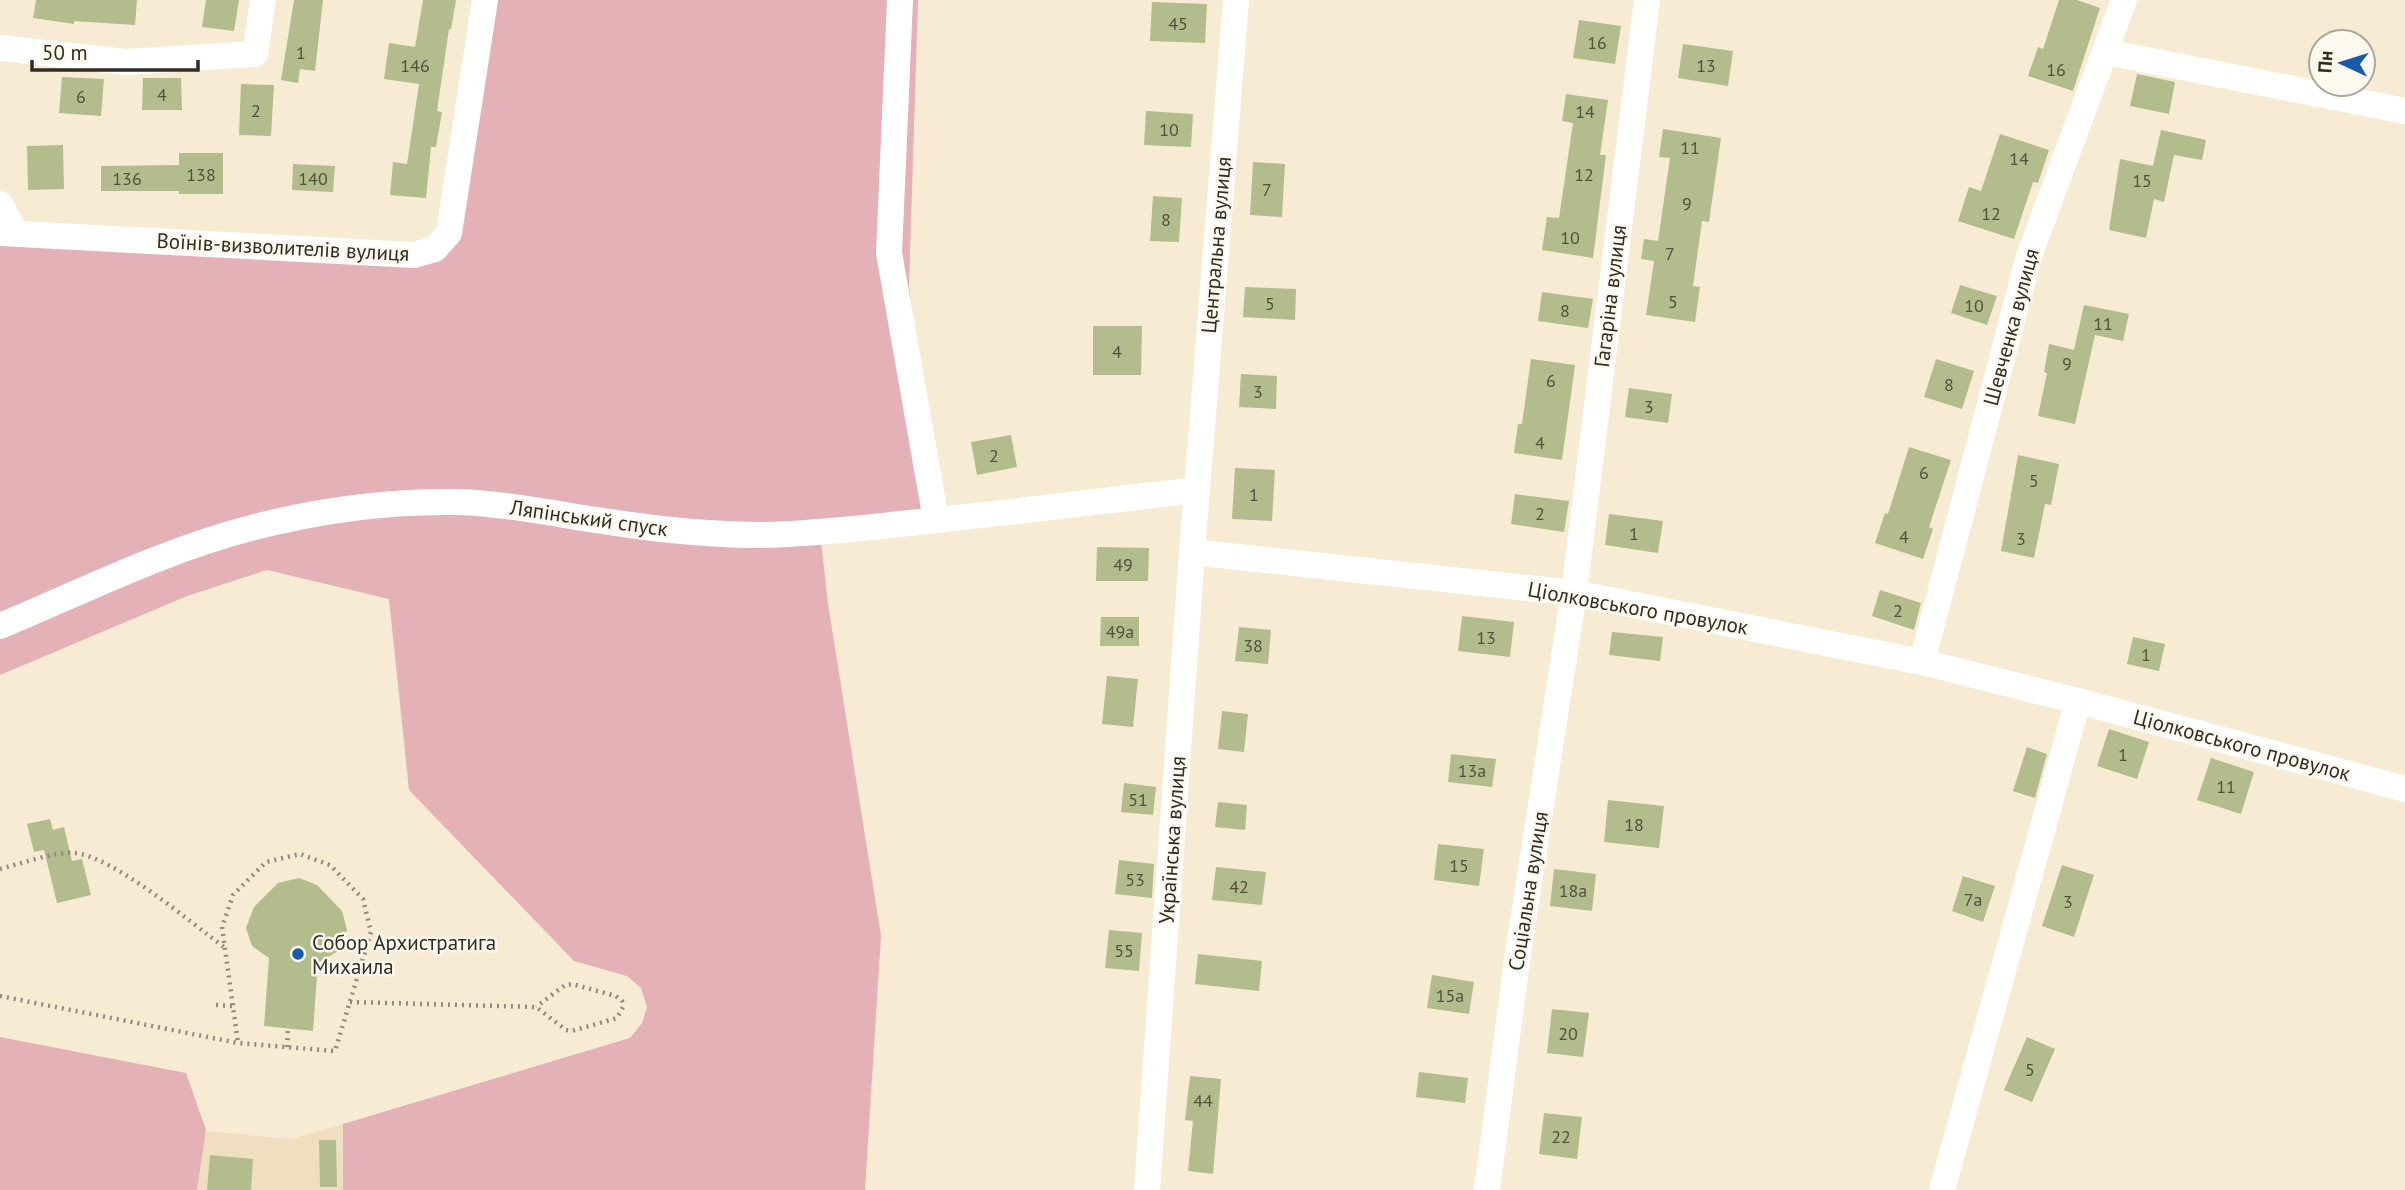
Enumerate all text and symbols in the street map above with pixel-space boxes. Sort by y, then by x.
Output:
house number: 45 [1168,12,1188,35]
scale bar [32,28,198,72]
north arrow [2307,28,2377,98]
house number: 16 [1587,31,1607,54]
text: 50 m [42,39,88,66]
house number: 1 [296,41,306,64]
text: Пн [2312,50,2338,74]
house number: 146 [400,54,430,77]
house number: 13 [1696,54,1716,77]
house number: 16 [2046,58,2066,81]
house number: 4 [157,83,167,106]
house number: 6 [76,85,86,108]
house number: 2 [251,99,261,122]
house number: 14 [1575,100,1595,123]
house number: 10 [1159,118,1179,141]
house number: 11 [1680,136,1700,159]
house number: 14 [2009,147,2029,170]
street label: Центральна вулиця [1195,156,1237,334]
house number: 138 [186,163,216,186]
house number: 12 [1574,163,1594,186]
house number: 136 [112,167,142,190]
house number: 140 [298,167,328,190]
house number: 15 [2132,169,2152,192]
house number: 7 [1262,178,1272,201]
house number: 9 [1682,192,1692,215]
house number: 12 [1981,202,2001,225]
house number: 8 [1161,208,1171,231]
street label: Гагаріна вулиця [1588,223,1632,369]
house number: 10 [1560,226,1580,249]
street label: Воїнів-визволителів вулиця [156,227,410,267]
house number: 7 [1665,242,1675,265]
street label: Шевченка вулиця [1977,246,2045,408]
house number: 5 [1668,290,1678,313]
house number: 5 [1265,292,1275,315]
house number: 10 [1964,294,1984,317]
house number: 8 [1560,299,1570,322]
house number: 11 [2093,312,2113,335]
house number: 4 [1112,340,1122,363]
house number: 9 [2062,352,2072,375]
house number: 6 [1546,369,1556,392]
house number: 8 [1944,373,1954,396]
house number: 3 [1253,380,1263,403]
house number: 3 [1644,395,1654,418]
house number: 4 [1535,431,1545,454]
house number: 2 [989,444,999,467]
house number: 6 [1919,461,1929,484]
house number: 5 [2029,469,2039,492]
house number: 1 [1249,483,1259,506]
street label: Ляпінський спуск [507,493,670,542]
house number: 2 [1535,502,1545,525]
house number: 1 [1629,522,1639,545]
house number: 4 [1899,525,1909,548]
house number: 3 [2016,527,2026,550]
house number: 49 [1113,553,1133,576]
street label: Ціолковського провулок [1526,575,1750,641]
house number: 2 [1893,599,1903,622]
house number: 49а [1106,620,1134,643]
house number: 13 [1476,626,1496,649]
house number: 38 [1243,634,1263,657]
house number: 1 [2141,643,2151,666]
street label: Ціолковського провулок [2131,703,2353,787]
house number: 1 [2118,743,2128,766]
street label: Українська вулиця [1153,755,1191,925]
house number: 13а [1458,759,1486,782]
house number: 11 [2216,775,2236,798]
house number: 51 [1128,788,1148,811]
street label: Соціальна вулиця [1502,809,1554,973]
house number: 18 [1624,813,1644,836]
house number: 15 [1449,854,1469,877]
house number: 53 [1125,868,1145,891]
house number: 42 [1229,875,1249,898]
house number: 18а [1559,879,1587,902]
house number: 7а [1964,888,1982,911]
house number: 3 [2063,890,2073,913]
place label: Собор Архистратига Михаила [312,929,496,980]
house number: 55 [1114,939,1134,962]
marker: Собор Архистратига Михаила [290,946,306,962]
house number: 15а [1436,984,1464,1007]
house number: 20 [1558,1022,1578,1045]
house number: 5 [2025,1058,2035,1081]
house number: 44 [1193,1089,1213,1112]
house number: 22 [1551,1125,1571,1148]

